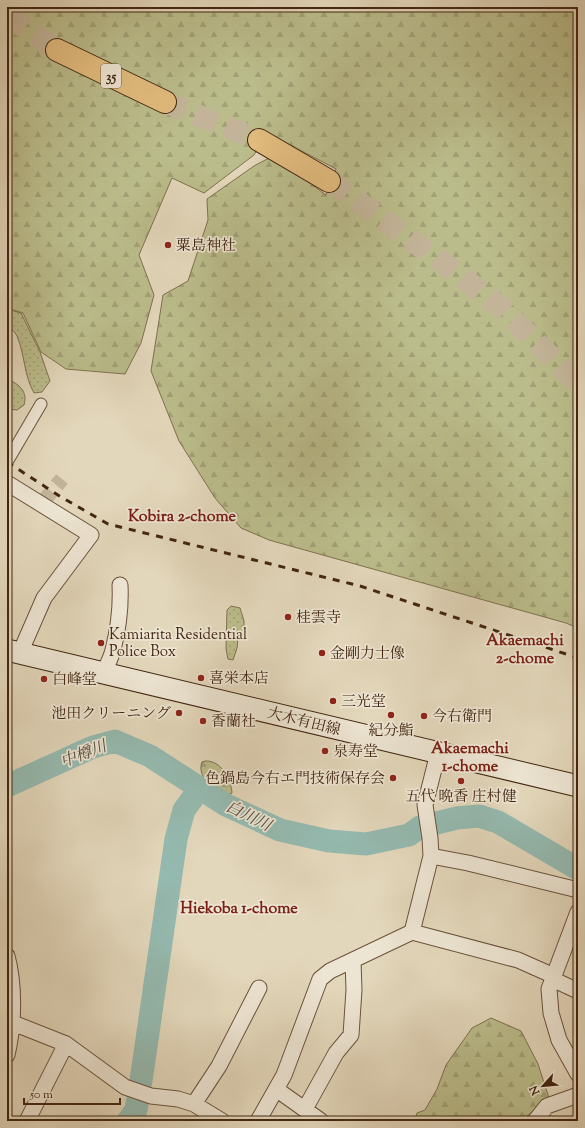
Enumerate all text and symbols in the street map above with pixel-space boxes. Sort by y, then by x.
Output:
road number: 35 [101,64,121,88]
place label: 粟島神社 [176,236,236,257]
marker: 粟島神社 [163,240,173,250]
district label: Kobira 2-chome [128,506,237,529]
place label: 桂雲寺 [296,608,341,629]
marker: 桂雲寺 [283,612,293,622]
place label: Kamiarita Residential Police Box [109,625,247,663]
district label: Akaemachi 2-chome [486,630,564,671]
marker: Kamiarita Residential Police Box [96,638,106,648]
place label: 金剛力士像 [330,644,405,665]
marker: 金剛力士像 [317,648,327,658]
place label: 喜栄本店 [209,669,269,690]
place label: 白峰堂 [52,670,97,691]
marker: 喜栄本店 [196,673,206,683]
marker: 白峰堂 [39,674,49,684]
place label: 三光堂 [341,692,386,713]
marker: 三光堂 [328,696,338,706]
street label: 大木有田線 [265,703,343,742]
place label: 池田クリーニング [51,704,171,725]
place label: 今右衛門 [432,707,492,728]
marker: 池田クリーニング [174,708,184,718]
marker: 紀分鮨 [386,710,396,720]
marker: 今右衛門 [419,711,429,721]
place label: 香蘭社 [211,712,256,733]
marker: 香蘭社 [198,716,208,726]
place label: 紀分鮨 [368,721,414,742]
water label: 中樽川 [57,735,112,775]
district label: Akaemachi 1-chome [431,738,509,779]
place label: 泉寿堂 [333,742,378,763]
marker: 泉寿堂 [320,746,330,756]
place label: 色鍋島今右エ門技術保存会 [205,769,385,790]
marker: 色鍋島今右エ門技術保存会 [388,773,398,783]
marker: 五代 晩香 庄村健 [456,776,466,786]
place label: 五代 晩香 庄村健 [405,787,517,808]
water label: 白川川 [221,796,276,839]
district label: Hiekoba 1-chome [180,898,298,921]
north arrow [523,1066,563,1106]
scale bar [24,1080,120,1106]
text: N [526,1082,545,1099]
text: 50 m [29,1086,53,1104]

